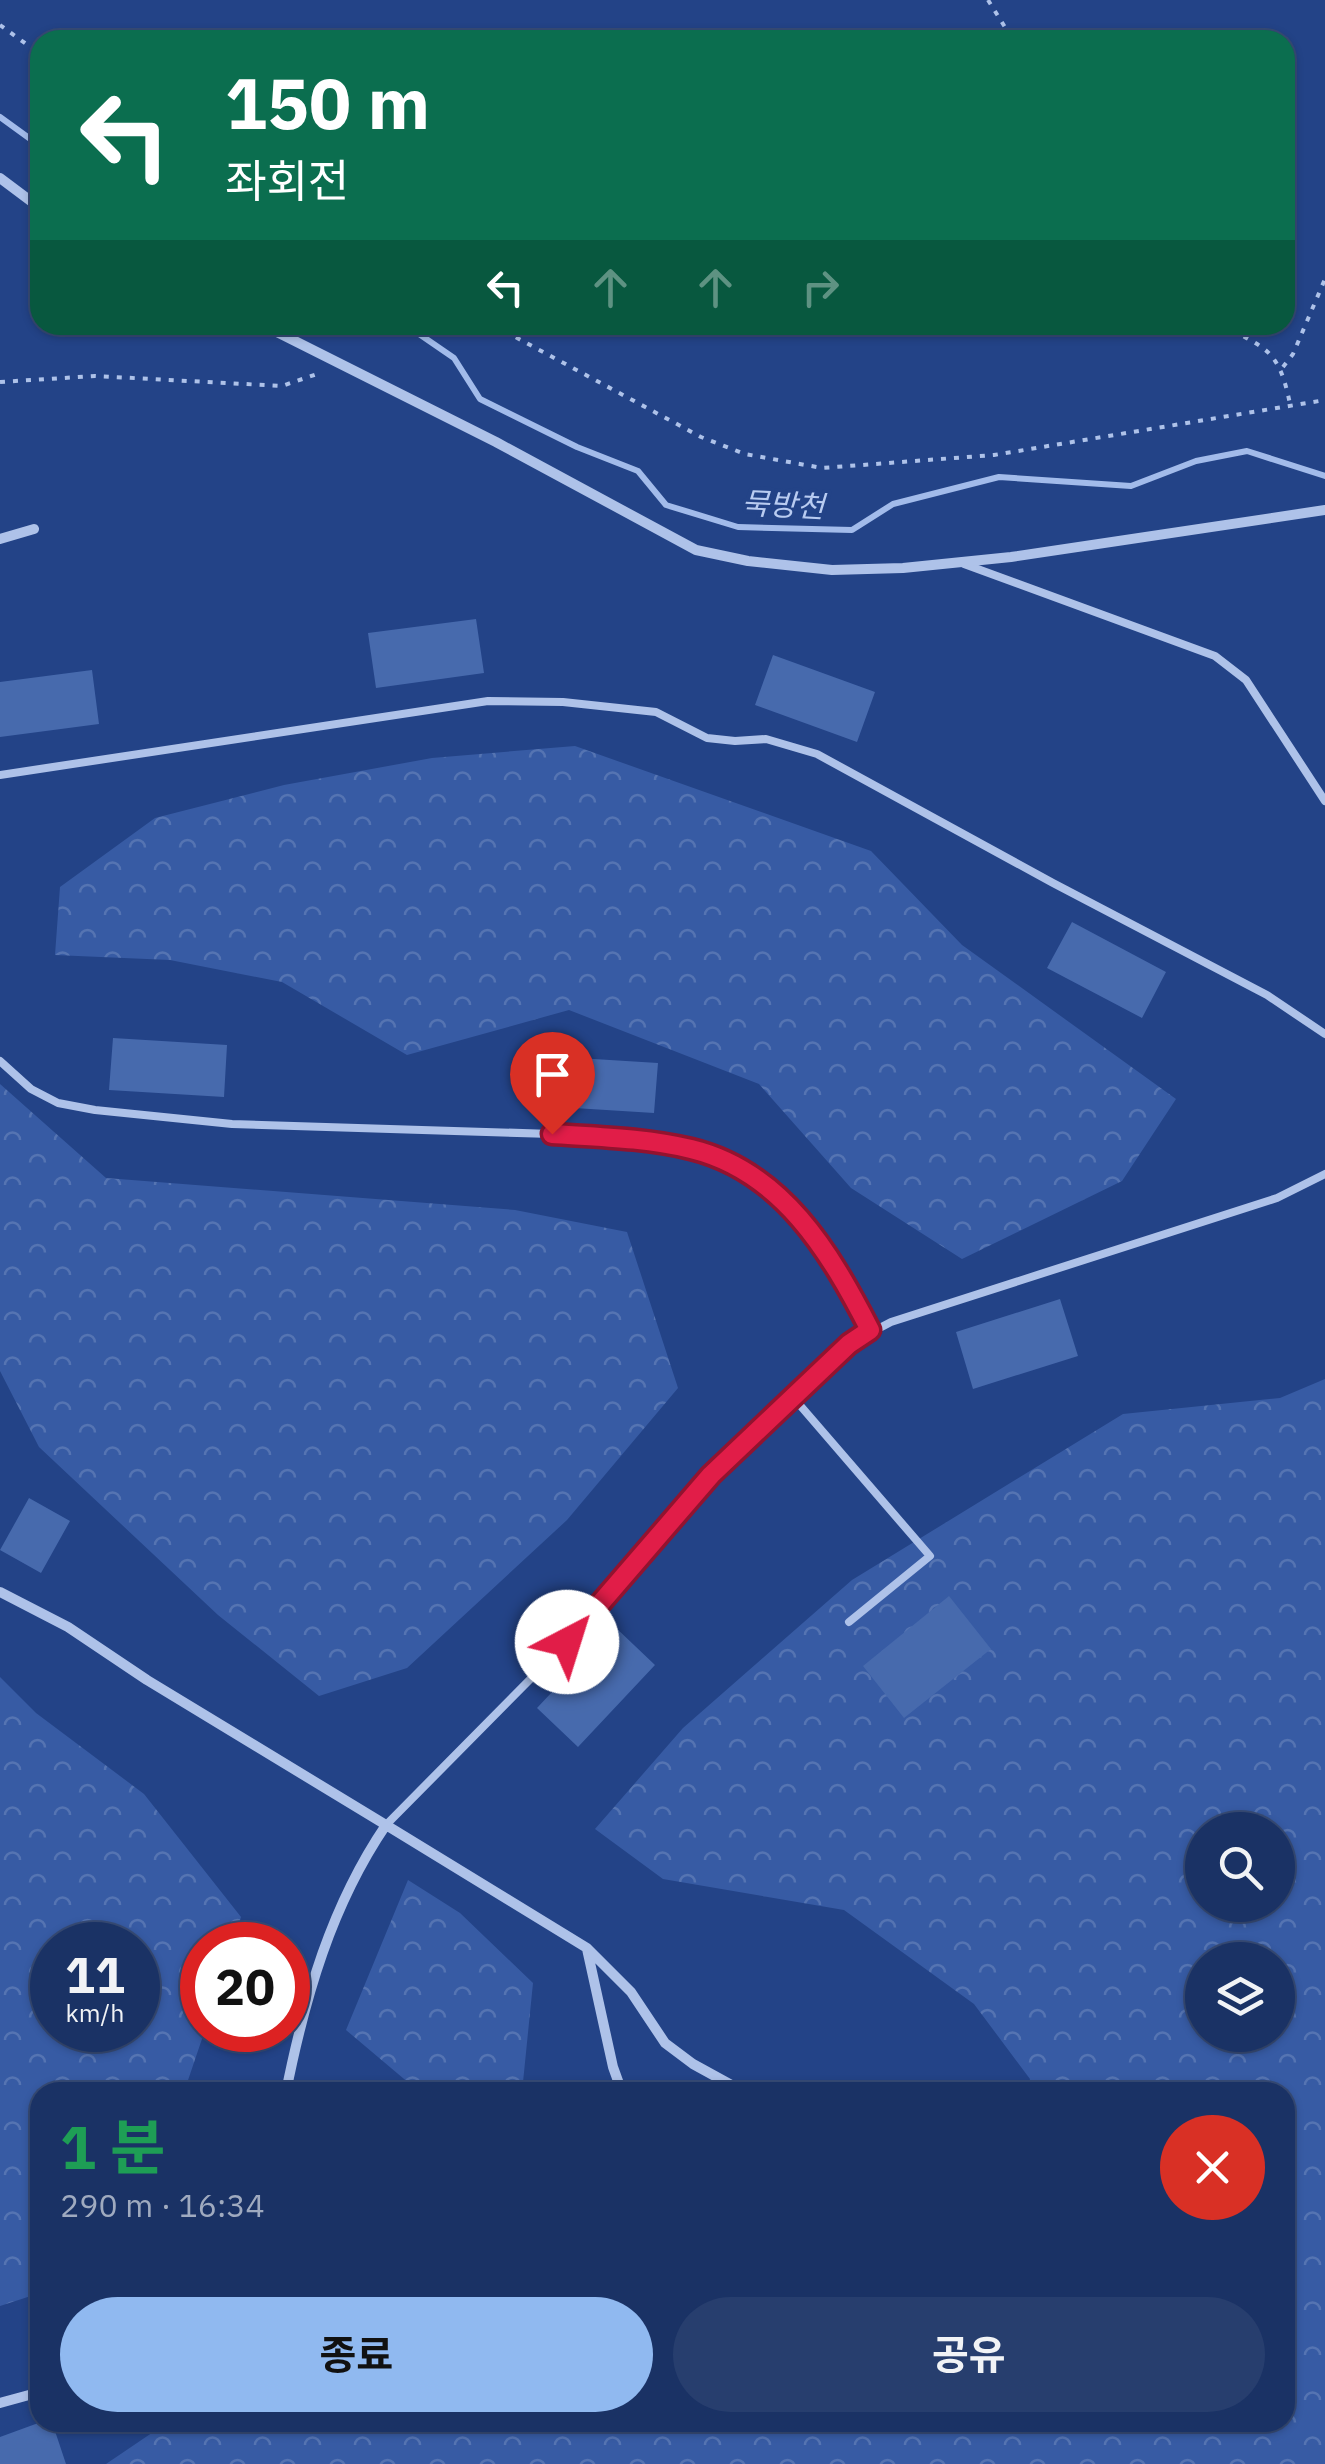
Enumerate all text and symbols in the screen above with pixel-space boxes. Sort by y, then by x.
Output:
text: 150 m [225,57,430,148]
icon: left [60,70,190,200]
text: 좌회전 [225,151,349,209]
icon: left [478,260,533,315]
icon: ahead [583,260,638,315]
icon: ahead [688,260,743,315]
icon: right [793,260,848,315]
water label: 묵방천 [741,482,829,526]
pin [510,1032,595,1135]
icon: arrive [525,1047,580,1102]
position arrow [515,1590,619,1694]
map controls [1185,1812,1295,2052]
button: search [1185,1812,1295,1922]
speed limit sign: 20 [180,1922,310,2052]
text: 11 [65,1942,125,2007]
button: layers [1185,1942,1295,2052]
text: km/h [66,1996,124,2029]
text: 1 분 [60,2107,165,2186]
button: close [1160,2115,1265,2220]
text: 290 m · 16:34 [60,2184,265,2226]
button: 종료 [60,2297,653,2412]
button: 공유 [673,2297,1265,2412]

